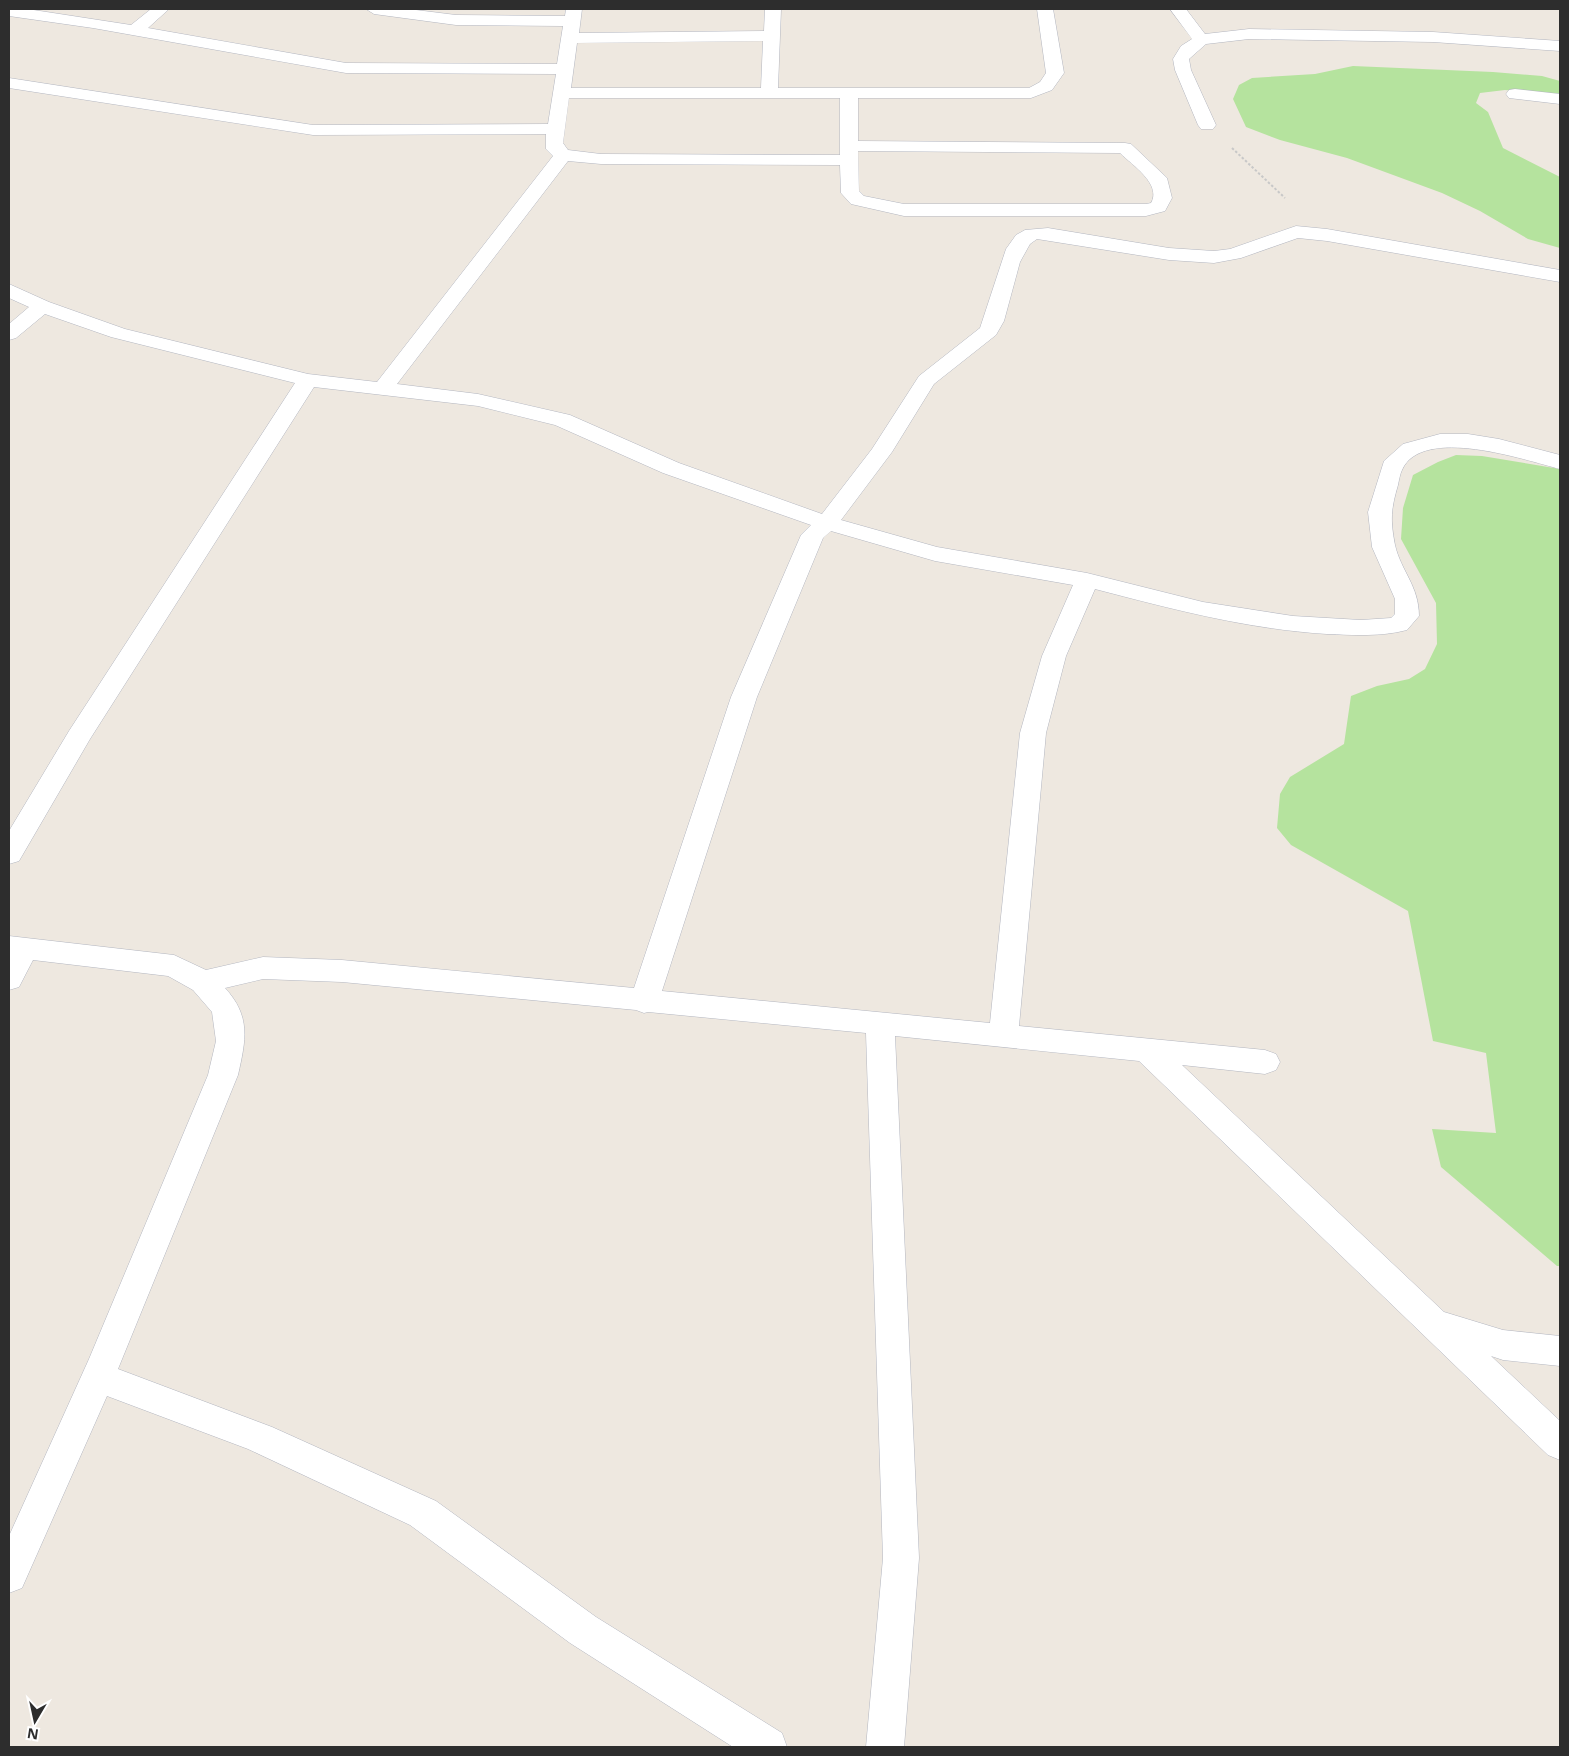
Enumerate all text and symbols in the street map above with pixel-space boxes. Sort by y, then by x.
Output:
north arrow [10,1696,60,1746]
text: N [26,1724,40,1745]

